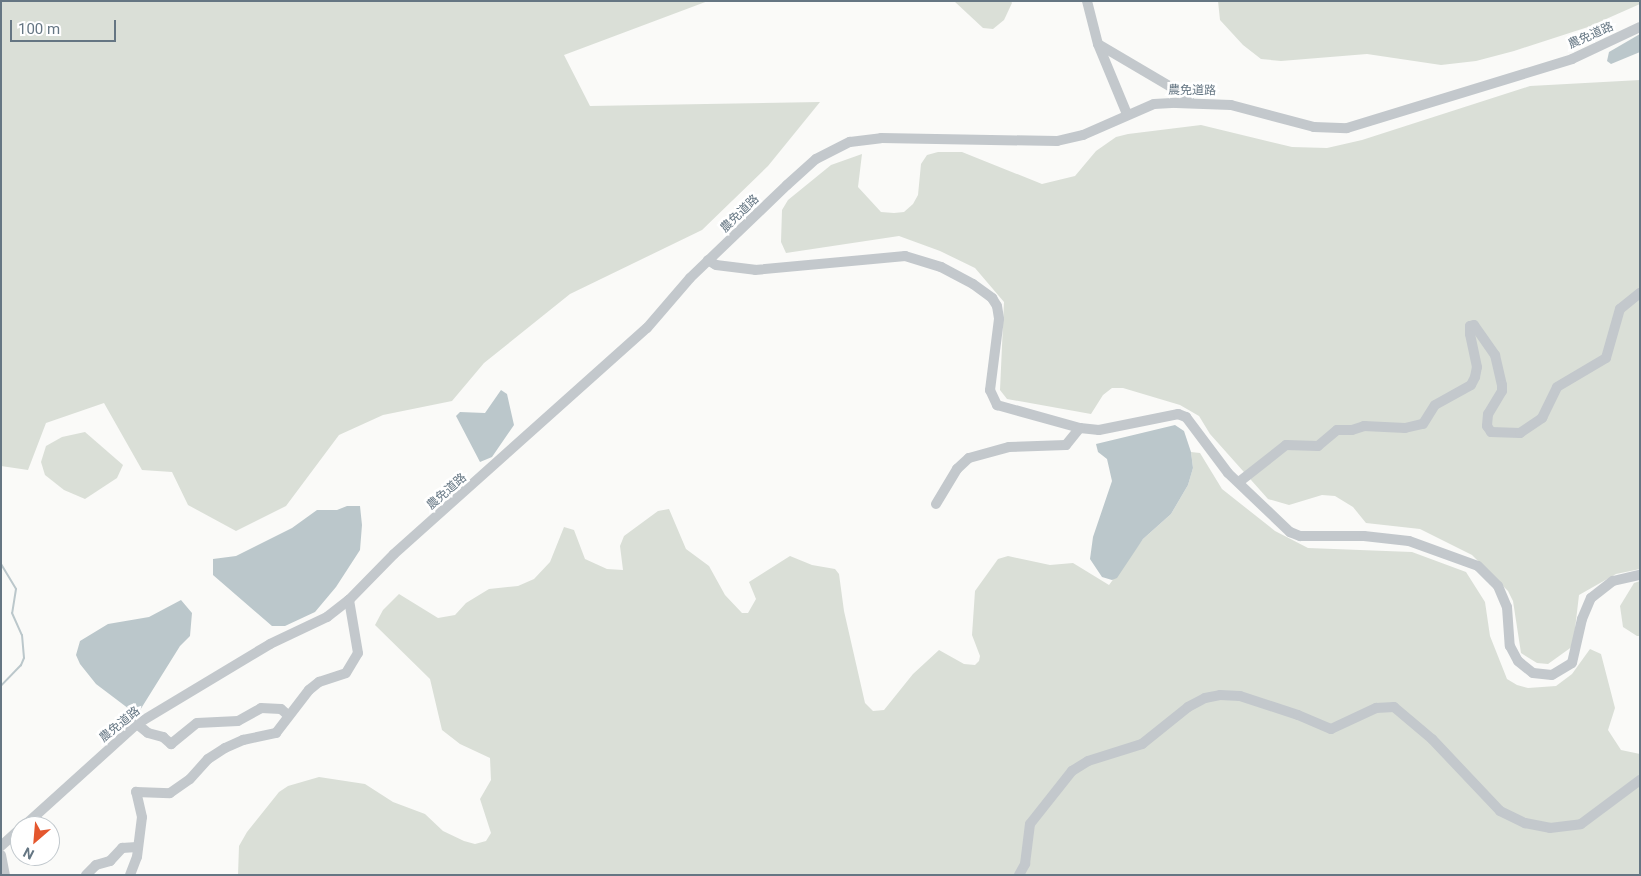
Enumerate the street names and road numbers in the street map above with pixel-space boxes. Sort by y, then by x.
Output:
street label: 農免道路 [1566,20,1616,52]
street label: 農免道路 [1168,83,1216,99]
street label: 農免道路 [718,192,762,236]
street label: 農免道路 [424,471,470,513]
street label: 農免道路 [97,704,143,746]

